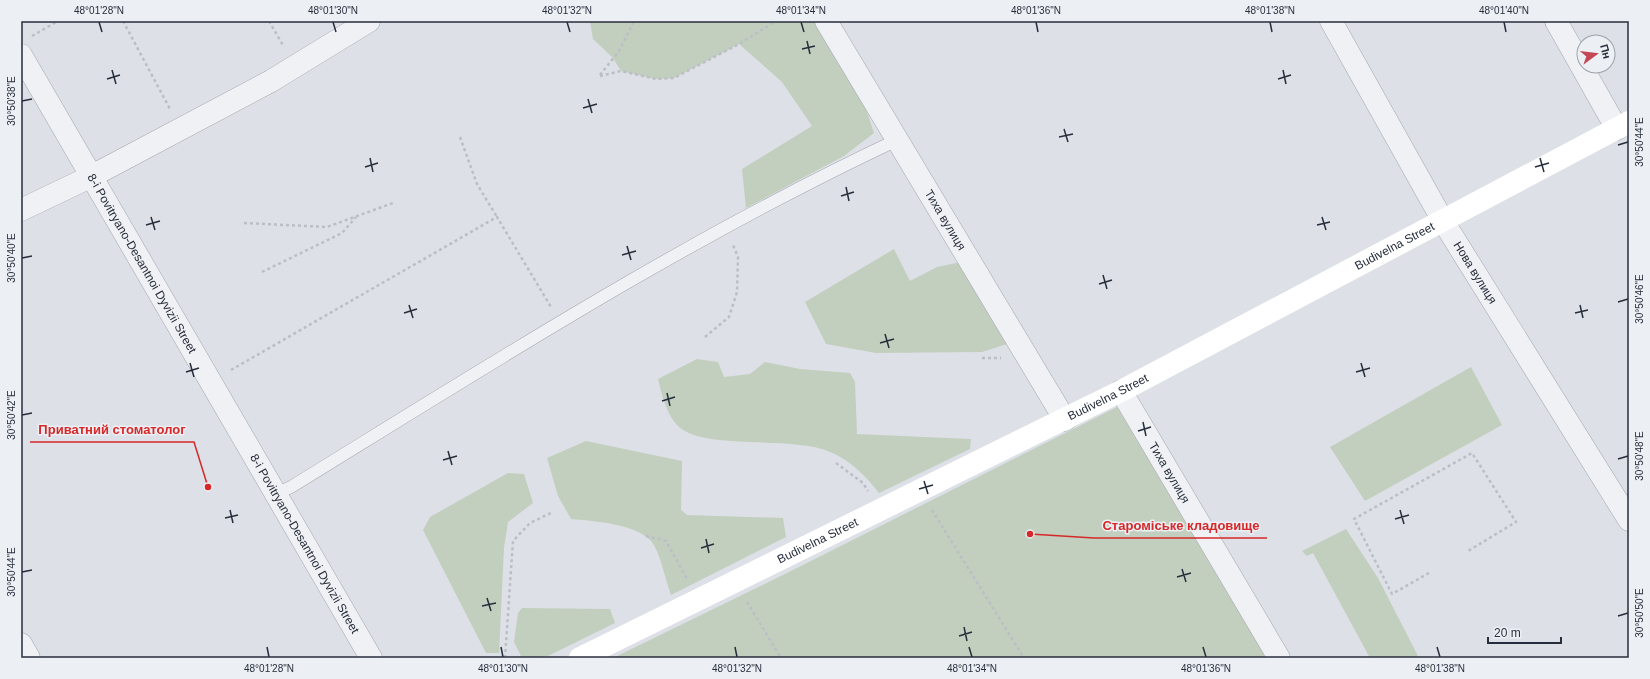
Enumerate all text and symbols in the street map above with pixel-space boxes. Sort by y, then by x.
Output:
text: 48°01'28"N [74,5,124,16]
text: 48°01'30"N [308,5,358,16]
text: 48°01'32"N [542,5,592,16]
text: 48°01'34"N [776,5,826,16]
text: 48°01'36"N [1011,5,1061,16]
text: 48°01'38"N [1245,5,1295,16]
text: 48°01'40"N [1479,5,1529,16]
north arrow [1576,34,1616,74]
text: Пн [1598,43,1613,60]
text: 30°50'38"E [6,76,17,126]
text: 30°50'44"E [1634,117,1645,167]
street label: 8-i Povitryano-Desantnoi Dyvizii Street [84,171,200,356]
street label: Тиха вулиця [922,187,969,253]
street label: Budivelna Street [1352,219,1438,273]
text: 30°50'40"E [6,233,17,283]
street label: Нова вулиця [1451,239,1500,306]
text: 30°50'46"E [1634,274,1645,324]
street label: Budivelna Street [1066,371,1151,423]
text: 30°50'42"E [6,390,17,440]
callout: Приватний стоматолог [30,417,194,442]
text: Приватний стоматолог [38,422,186,437]
text: 30°50'48"E [1634,431,1645,481]
street label: Тиха вулиця [1146,440,1193,506]
street label: 8-i Povitryano-Desantnoi Dyvizii Street [247,451,362,636]
callout: Староміське кладовище [1094,513,1267,538]
street label: Budivelna Street [775,515,861,567]
text: Староміське кладовище [1102,518,1260,533]
text: 30°50'44"E [6,547,17,597]
text: 30°50'50"E [1634,588,1645,638]
scale bar [1488,619,1561,645]
text: 20 m [1494,626,1521,640]
text: 48°01'28"N [244,663,294,674]
text: 48°01'30"N [478,663,528,674]
text: 48°01'32"N [712,663,762,674]
text: 48°01'34"N [947,663,997,674]
text: 48°01'36"N [1181,663,1231,674]
text: 48°01'38"N [1415,663,1465,674]

